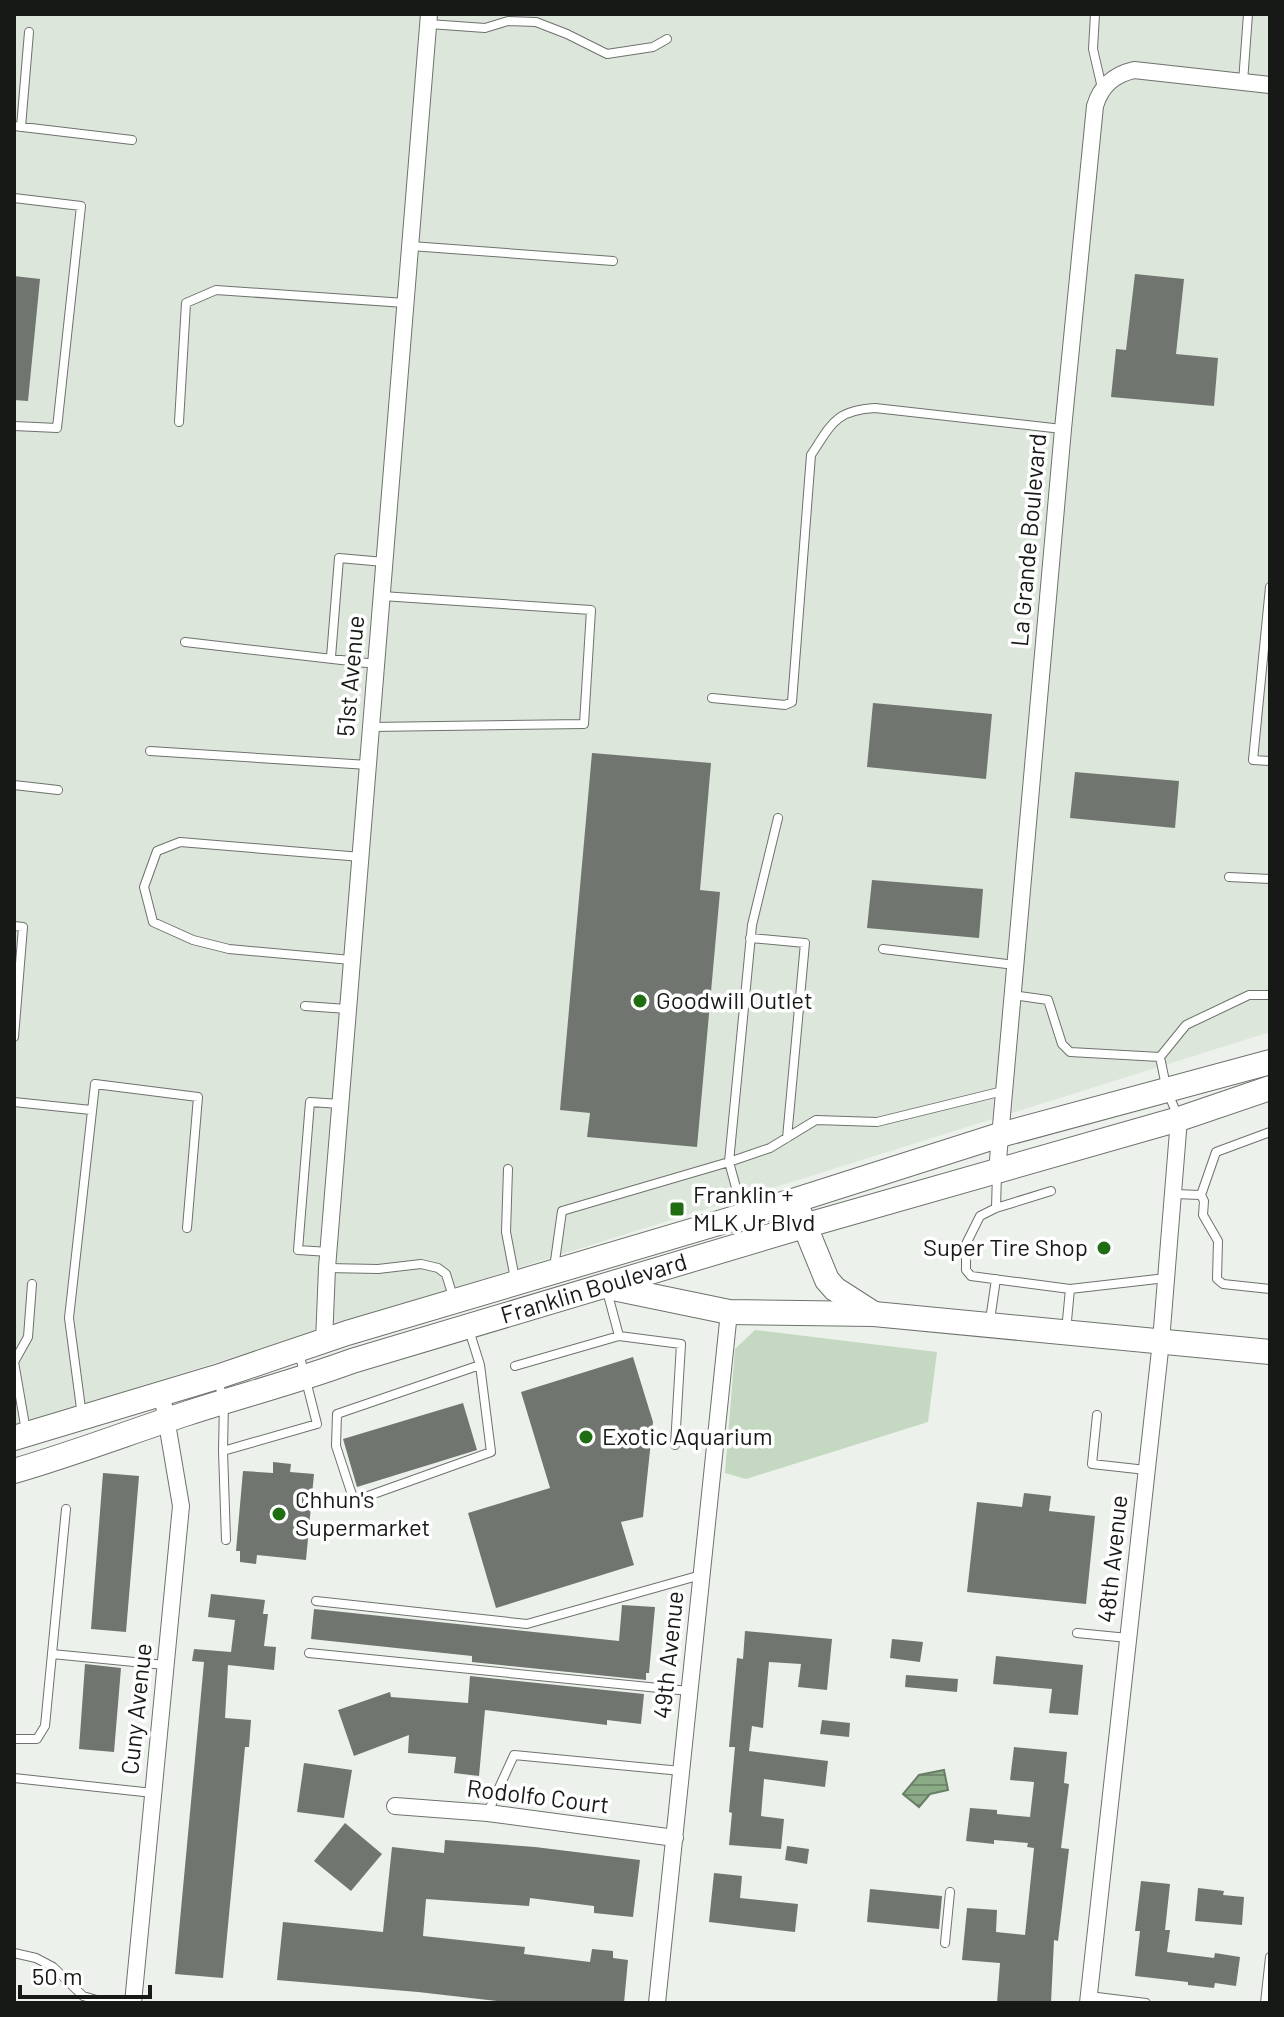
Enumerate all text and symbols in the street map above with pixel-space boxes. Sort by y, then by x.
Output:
street label: La Grande Boulevard [1004,432,1051,648]
street label: 51st Avenue [330,614,369,738]
place label: Goodwill Outlet [656,985,813,1014]
marker: Goodwill Outlet [631,992,649,1010]
place label: Franklin + MLK Jr Blvd [693,1179,815,1236]
marker: Franklin + MLK Jr Blvd [668,1200,686,1218]
place label: Super Tire Shop [923,1232,1088,1261]
marker: Super Tire Shop [1095,1239,1113,1257]
street label: Franklin Boulevard [497,1246,690,1329]
place label: Exotic Aquarium [602,1421,773,1450]
marker: Exotic Aquarium [577,1428,595,1446]
place label: Chhun's Supermarket [295,1484,430,1541]
street label: 48th Avenue [1090,1493,1133,1624]
marker: Chhun's Supermarket [270,1505,288,1523]
street label: 49th Avenue [646,1589,689,1720]
street label: Cuny Avenue [114,1642,157,1776]
street label: Rodolfo Court [465,1772,611,1819]
scale bar [20,1949,150,1999]
text: 50 m [32,1961,83,1990]

